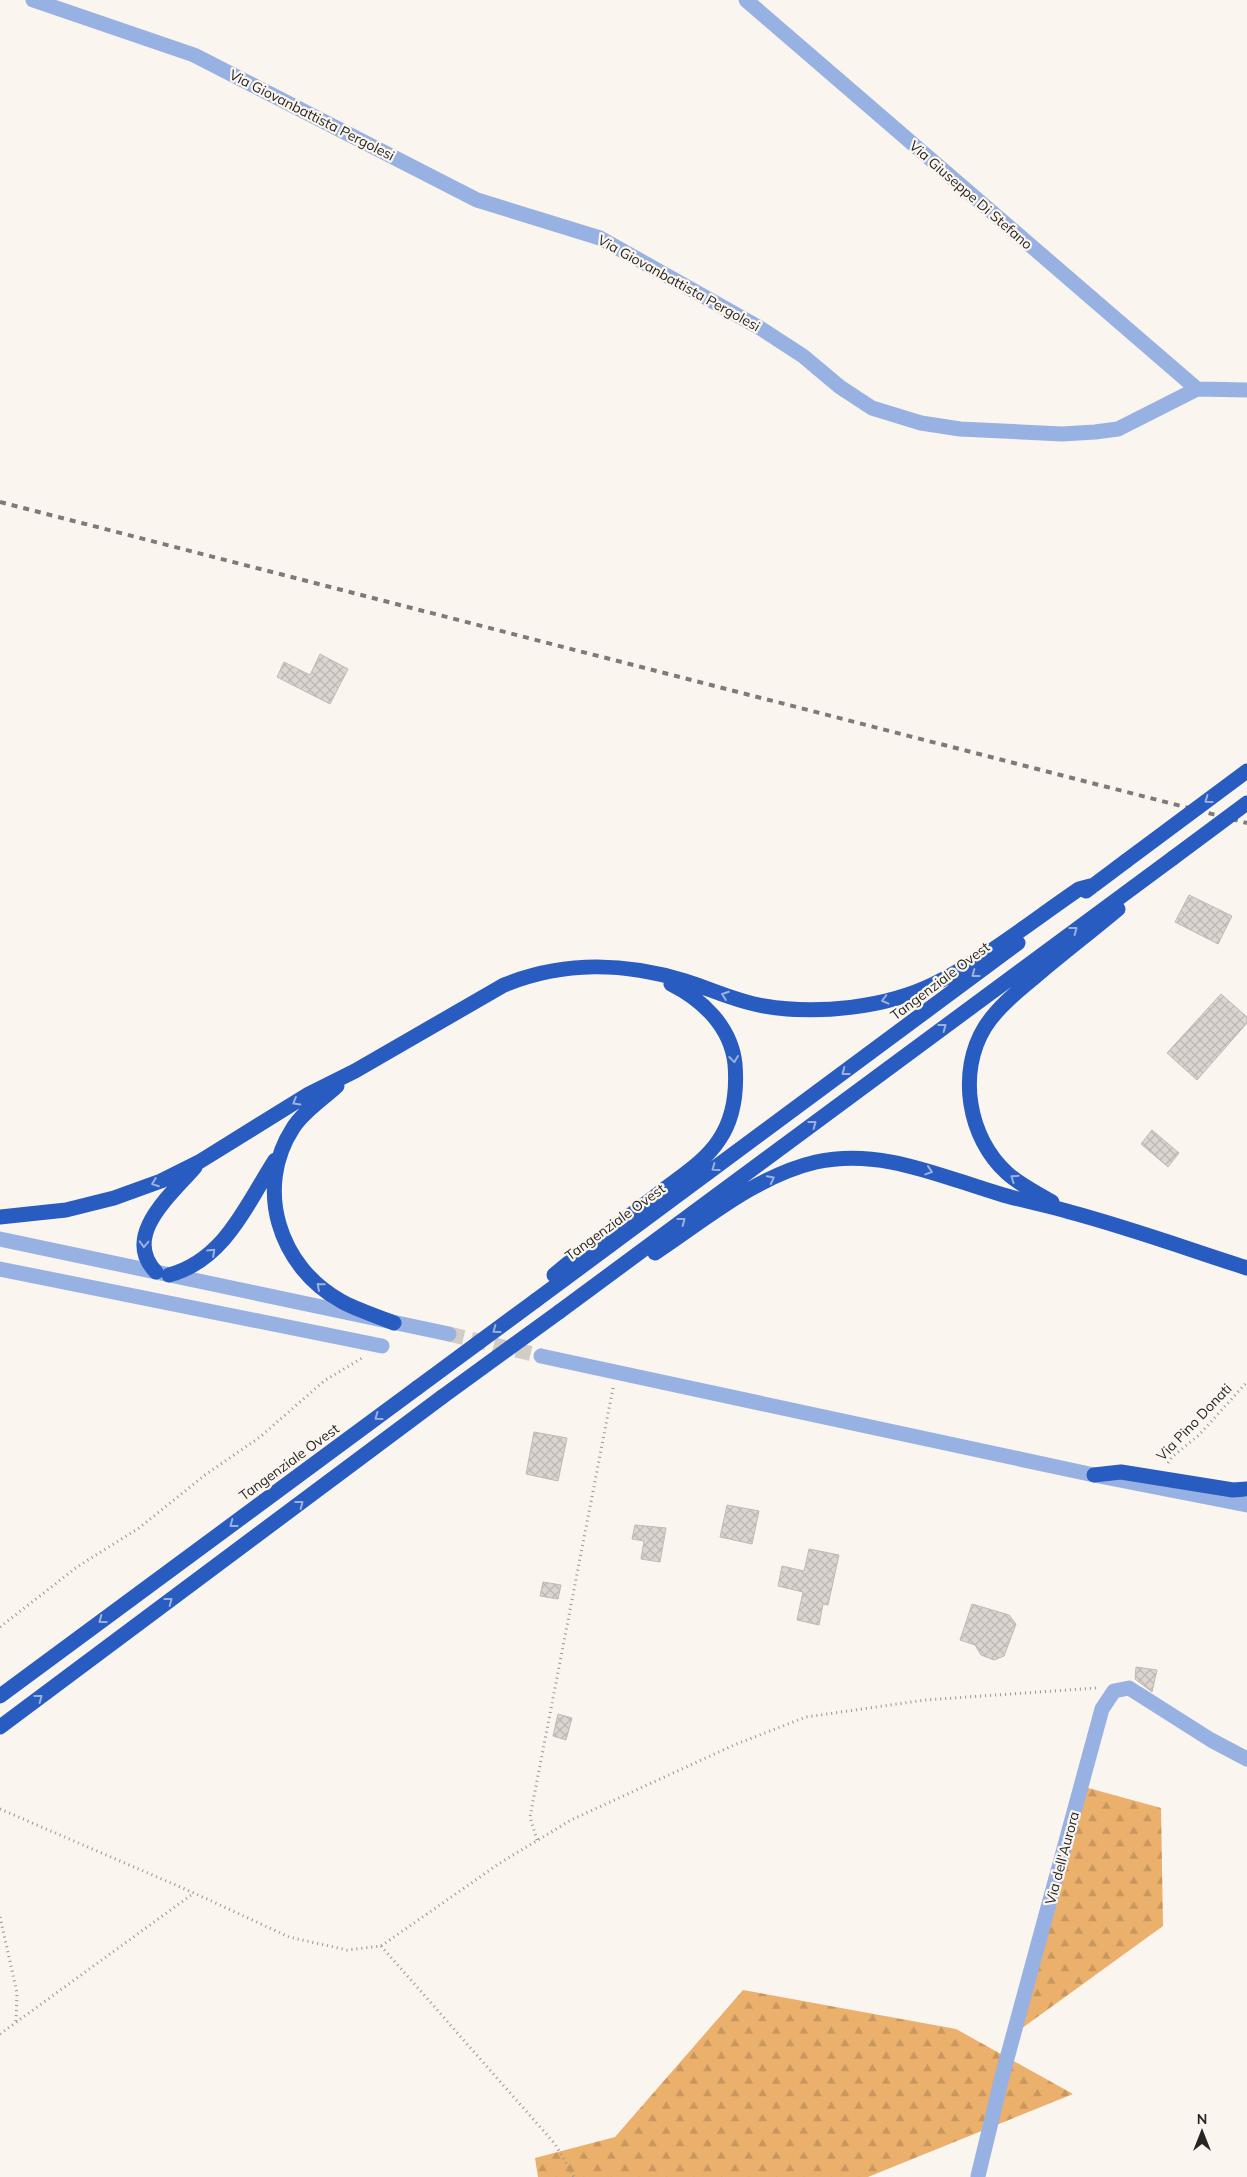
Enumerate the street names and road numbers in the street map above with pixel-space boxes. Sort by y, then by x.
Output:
street label: Via Giovanbattista Pergolesi [226,65,398,165]
street label: Via Giuseppe Di Stefano [906,137,1036,253]
street label: Via Giovanbattista Pergolesi [595,231,763,335]
street label: Tangenziale Ovest [887,938,993,1024]
street label: Tangenziale Ovest [561,1180,669,1264]
street label: Via Pino Donati [1153,1380,1235,1464]
street label: Tangenziale Ovest [235,1420,343,1504]
street label: Via dell'Aurora [1041,1809,1083,1907]

